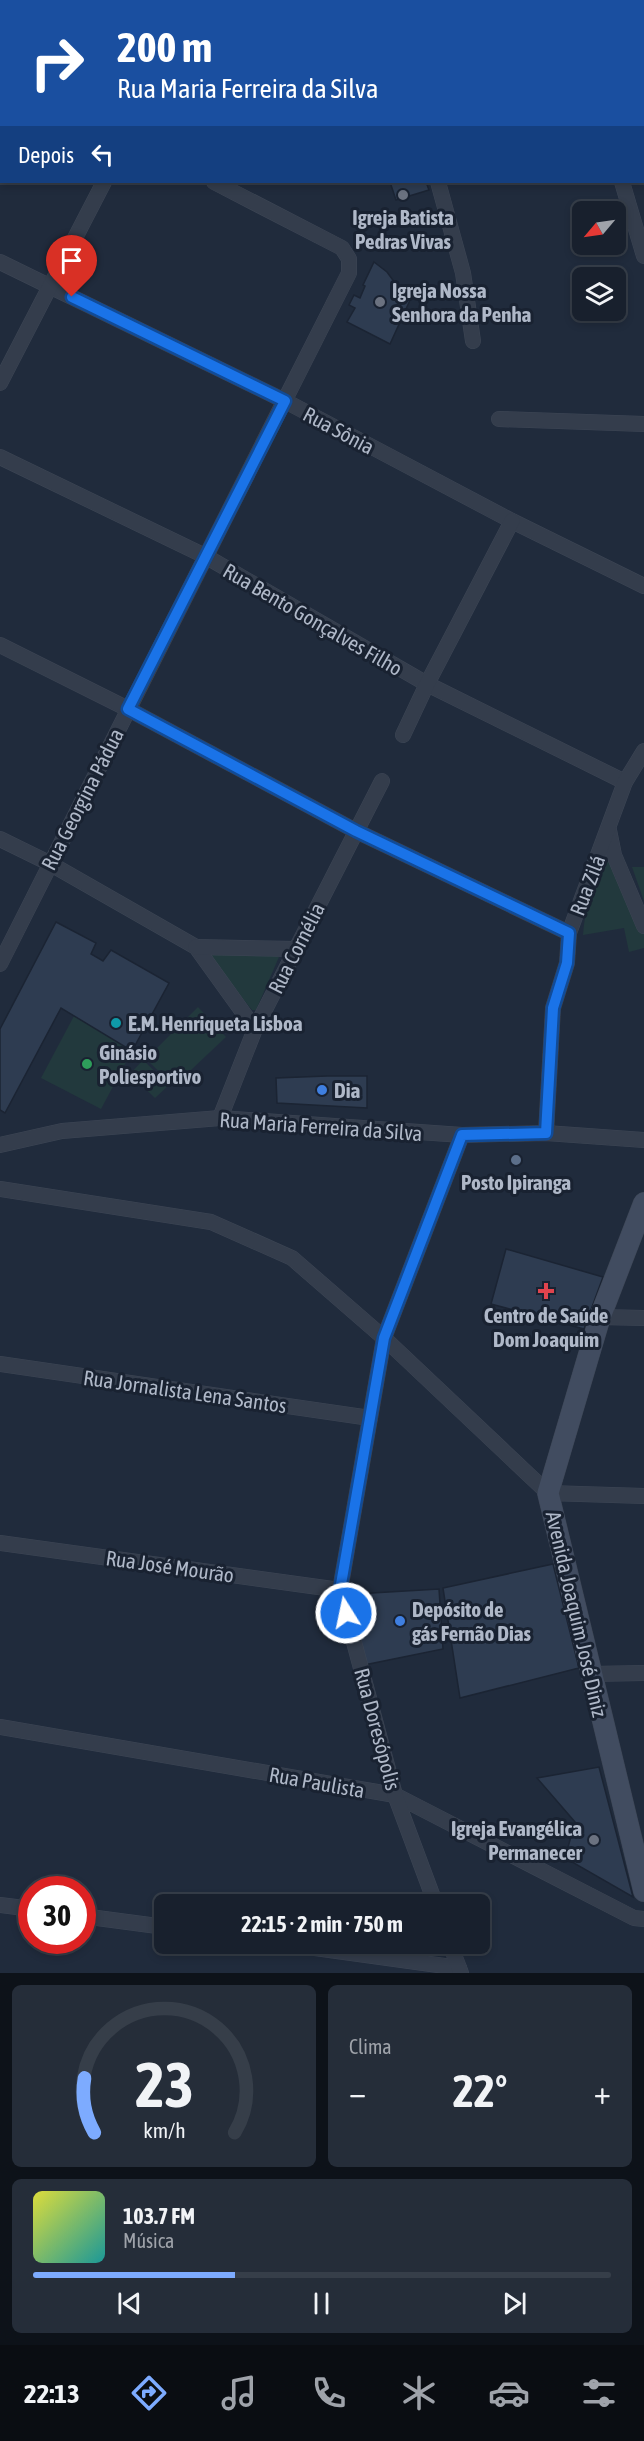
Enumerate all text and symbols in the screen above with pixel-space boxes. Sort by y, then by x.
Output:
text: 200 m [117,23,212,71]
icon: right [18,24,96,102]
text: Rua Maria Ferreira da Silva [117,73,378,104]
icon: left [86,138,119,171]
text: Depois [18,142,74,168]
marker: Igreja Batista Pedras Vivas [396,188,410,202]
north arrow [572,201,626,255]
map controls [572,201,626,321]
place label: Igreja Batista Pedras Vivas [352,205,454,253]
pin [46,235,97,297]
icon: arrive [55,244,88,277]
button: layers [572,267,626,321]
place label: Igreja Nossa Senhora da Penha [392,278,532,326]
marker: Igreja Nossa Senhora da Penha [373,295,387,309]
street label: Rua Sônia [299,401,379,459]
street label: Rua Bento Gonçalves Filho [219,558,407,680]
street label: Rua Georgina Pádua [36,724,128,874]
street label: Rua Zilá [565,851,609,919]
street label: Rua Cornélia [263,899,329,997]
place label: E.M. Henriqueta Lisboa [128,1011,303,1035]
marker: E.M. Henriqueta Lisboa [109,1016,123,1030]
place label: Ginásio Poliesportivo [99,1040,201,1088]
marker: Ginásio Poliesportivo [80,1057,94,1071]
place label: Dia [334,1078,361,1102]
marker: Dia [315,1083,329,1097]
street label: Rua Maria Ferreira da Silva [219,1107,423,1145]
marker: Posto Ipiranga [509,1153,523,1167]
place label: Posto Ipiranga [461,1170,571,1194]
marker: Centro de Saúde Dom Joaquim [537,1282,555,1300]
place label: Centro de Saúde Dom Joaquim [484,1303,608,1351]
street label: Rua Jornalista Lena Santos [82,1365,288,1417]
street label: Avenida Joaquim José Diniz [542,1509,612,1720]
street label: Rua José Mourão [104,1545,236,1587]
position arrow [314,1581,378,1645]
place label: Depósito de gás Fernão Dias [412,1597,531,1645]
marker: Depósito de gás Fernão Dias [393,1614,407,1628]
street label: Rua Doresópolis [350,1665,406,1793]
street label: Rua Paulista [267,1762,367,1802]
place label: Igreja Evangélica Permanecer [451,1816,583,1864]
marker: Igreja Evangélica Permanecer [587,1833,601,1847]
speed limit sign: 30 [18,1876,96,1954]
text: 22:15 · 2 min · 750 m [241,1911,403,1937]
text: Clima [349,2035,392,2058]
text: 23 [135,2049,193,2120]
text: 22° [453,2065,507,2117]
text: − [349,2073,366,2111]
text: + [594,2073,611,2111]
text: km/h [143,2118,185,2143]
text: 103.7 FM [123,2203,195,2229]
text: Música [123,2229,174,2252]
icon: previous [113,2287,146,2320]
icon: pause [305,2287,338,2320]
icon: next [498,2287,531,2320]
icon: directions [128,2372,170,2414]
icon: music [218,2372,260,2414]
icon: phone [308,2372,350,2414]
icon: climate [398,2372,440,2414]
icon: car [488,2372,530,2414]
icon: filters [578,2372,620,2414]
text: 22:13 [24,2378,80,2409]

